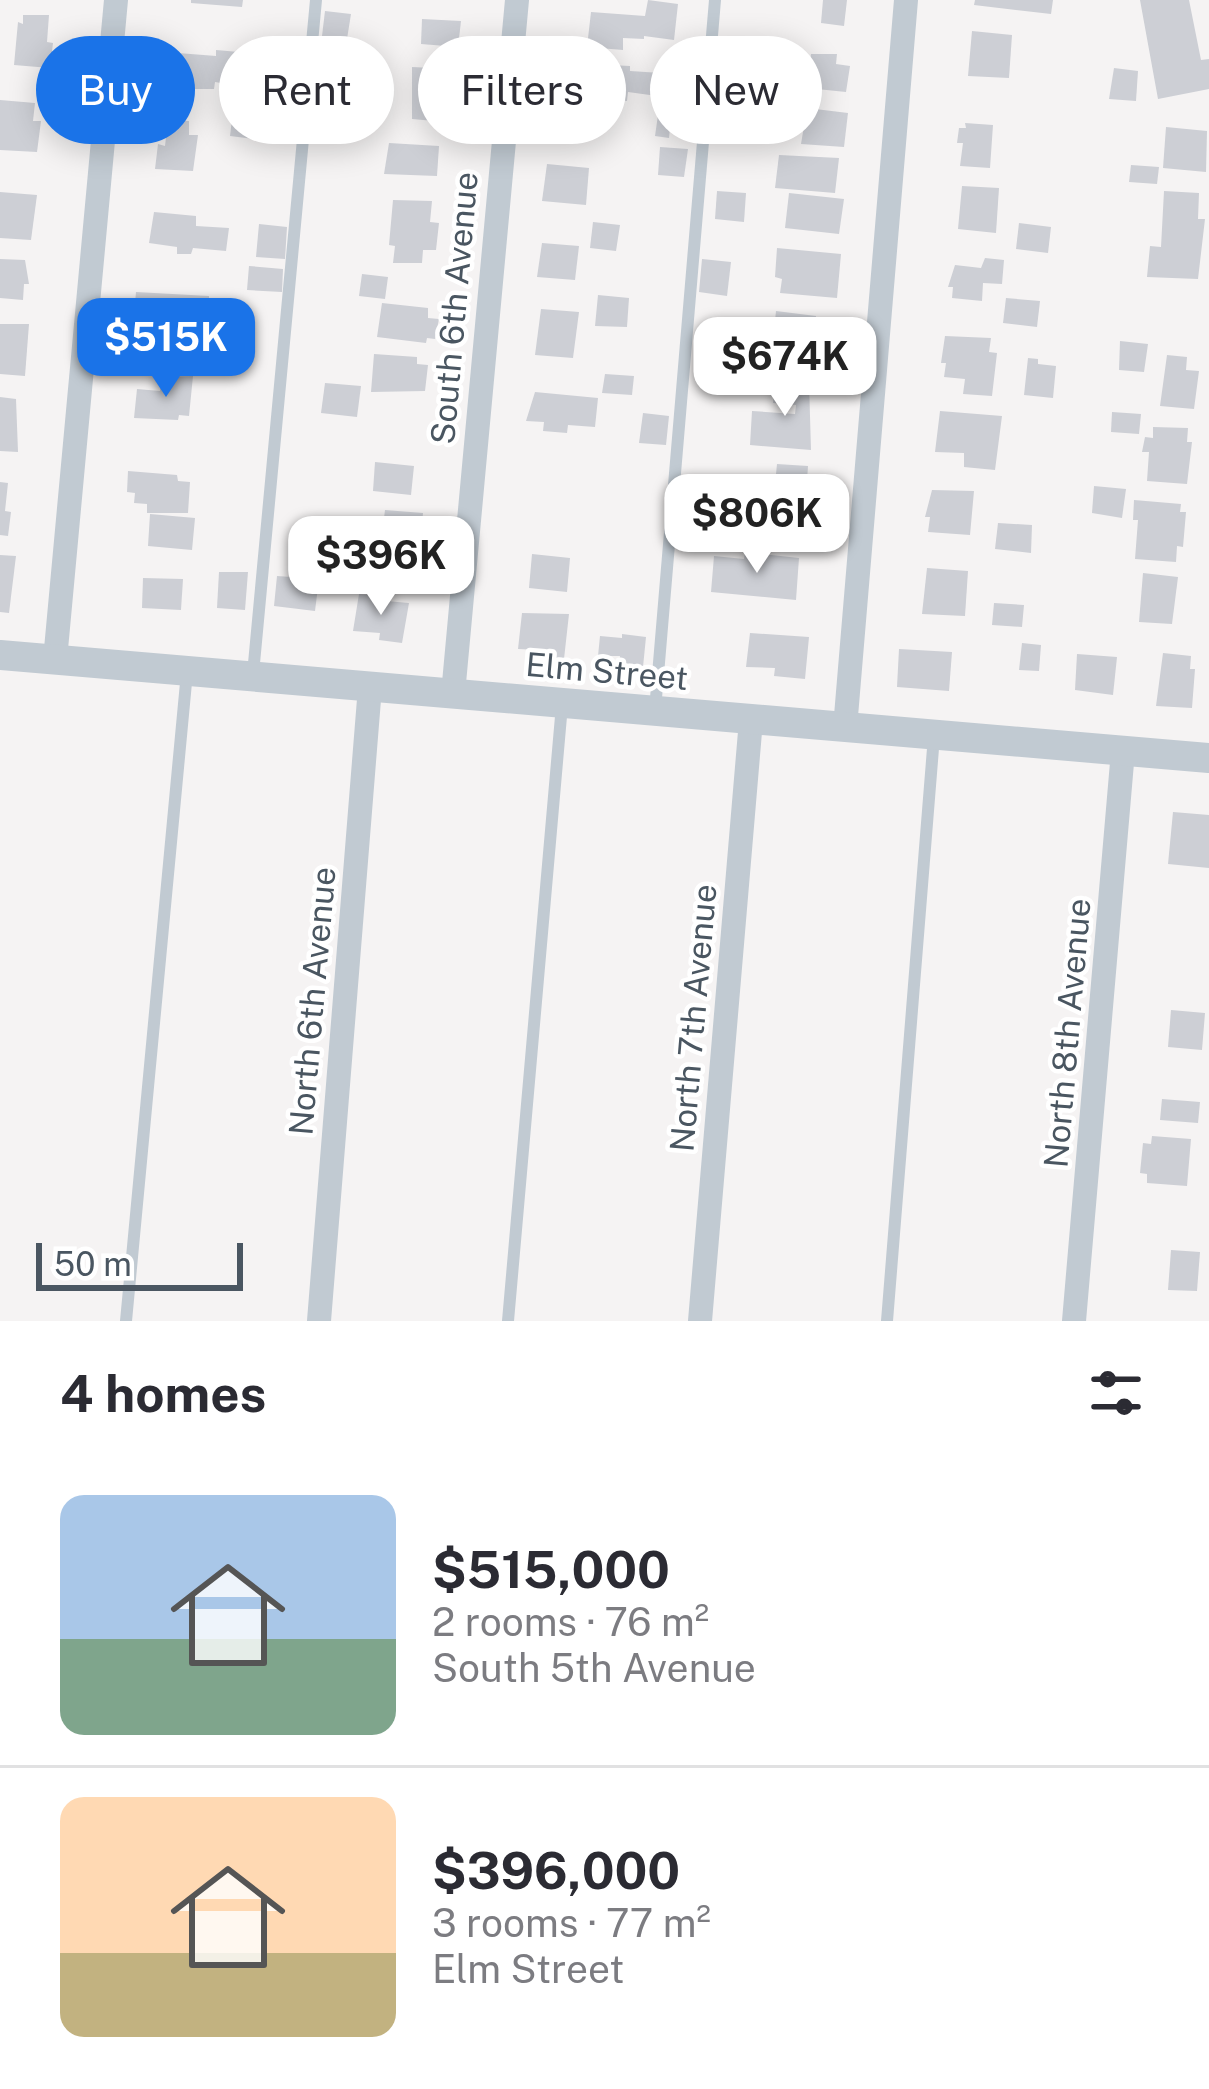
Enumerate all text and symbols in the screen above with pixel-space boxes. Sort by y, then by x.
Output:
chip: Buy [36,36,195,144]
chip: Rent [219,36,394,144]
chip: Filters [418,36,626,144]
chip: New [650,36,822,144]
street label: South 6th Avenue [423,170,485,446]
pin: $515K [82,298,250,400]
text: $515K [104,314,228,360]
pin: $674K [701,317,869,419]
text: $674K [720,333,850,379]
pin: $806K [673,474,841,576]
text: $806K [691,490,823,536]
pin: $396K [297,516,465,618]
text: $396K [315,532,447,578]
street label: Elm Street [524,645,690,697]
street label: North 6th Avenue [281,865,343,1137]
street label: North 7th Avenue [662,883,724,1153]
street label: North 8th Avenue [1036,897,1098,1169]
scale bar [36,1237,243,1290]
text: 50 m [54,1245,132,1283]
icon: filters [1083,1360,1149,1426]
text: 4 homes [60,1364,266,1423]
text: $515,000 [432,1540,670,1599]
icon: home [156,1543,300,1687]
text: 2 rooms · 76 m² [432,1599,709,1645]
text: South 5th Avenue [432,1645,756,1691]
text: $396,000 [432,1841,680,1900]
icon: home [156,1845,300,1989]
text: 3 rooms · 77 m² [432,1900,711,1946]
text: Elm Street [432,1946,624,1992]

